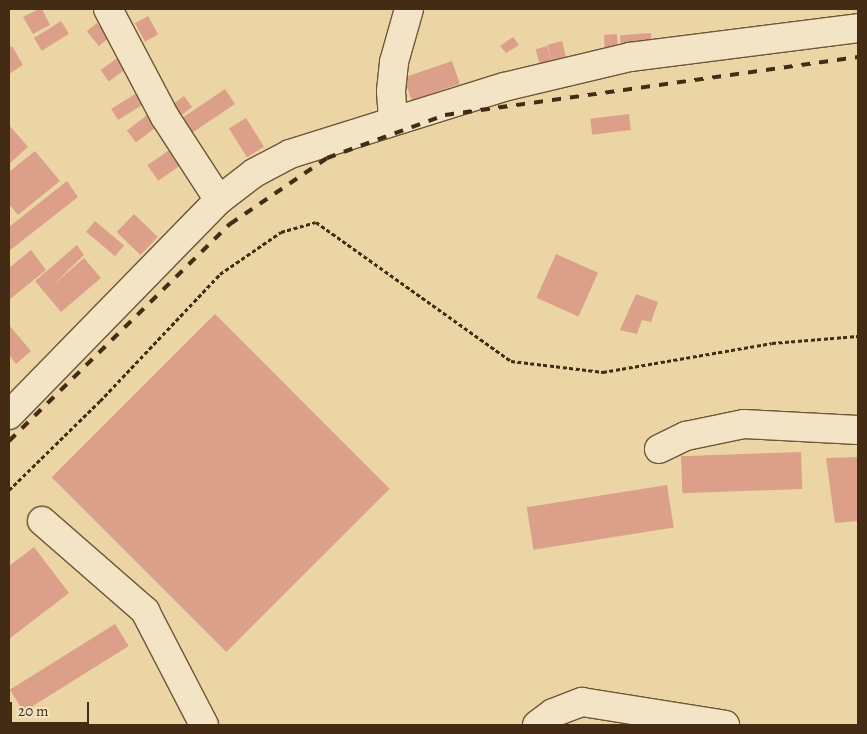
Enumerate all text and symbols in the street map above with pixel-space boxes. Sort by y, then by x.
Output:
scale bar [12,692,91,724]
text: 20 m [18,701,49,721]

